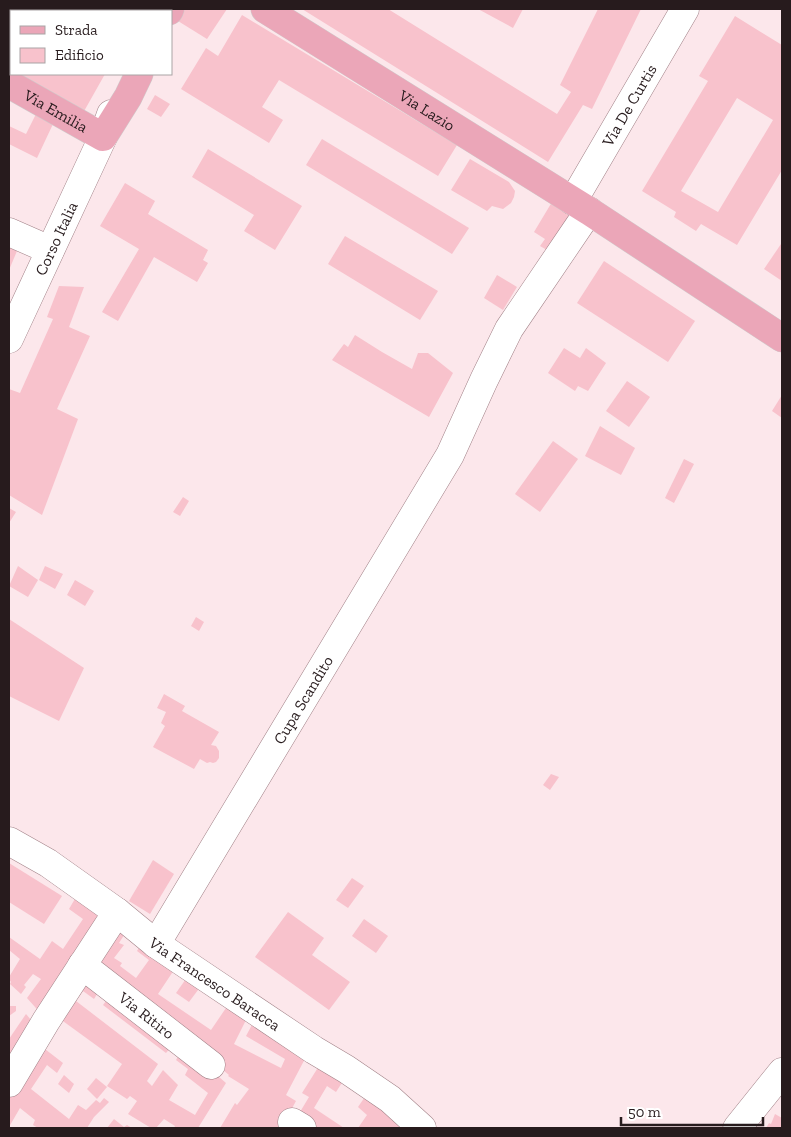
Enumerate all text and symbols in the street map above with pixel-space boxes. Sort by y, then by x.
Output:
legend [10,10,172,75]
text: Strada [55,21,98,39]
text: Edificio [55,46,104,64]
street label: Via De Curtis [598,61,661,151]
street label: Via Emilia [20,85,91,137]
street label: Via Lazio [394,85,458,135]
street label: Corso Italia [31,198,82,279]
street label: Cupa Scandito [269,652,337,748]
street label: Via Francesco Baracca [144,933,284,1035]
street label: Via Ritiro [114,987,178,1043]
scale bar [621,1094,764,1126]
text: 50 m [628,1103,661,1121]

